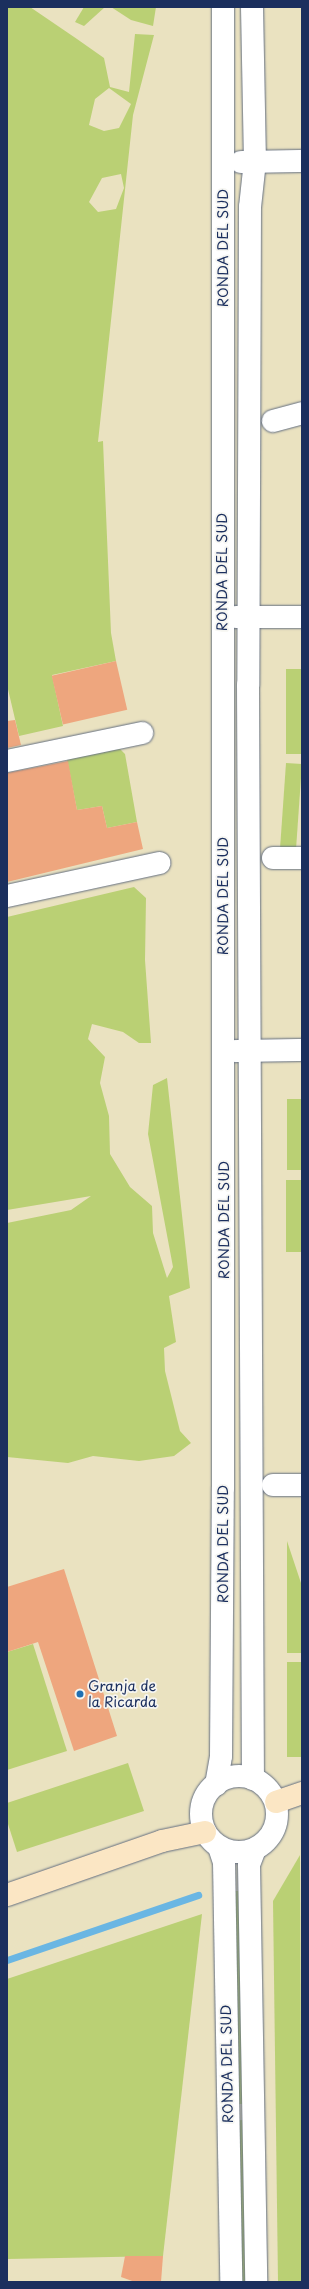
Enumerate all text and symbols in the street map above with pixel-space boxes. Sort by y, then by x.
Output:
street label: RONDA DEL SUD [215,188,231,308]
street label: RONDA DEL SUD [214,512,230,632]
street label: RONDA DEL SUD [215,836,231,956]
street label: RONDA DEL SUD [216,1160,232,1280]
street label: RONDA DEL SUD [215,1484,231,1604]
place label: Granja de la Ricarda [88,1678,157,1710]
marker: Granja de la Ricarda [75,1689,85,1699]
street label: RONDA DEL SUD [218,2004,236,2124]

